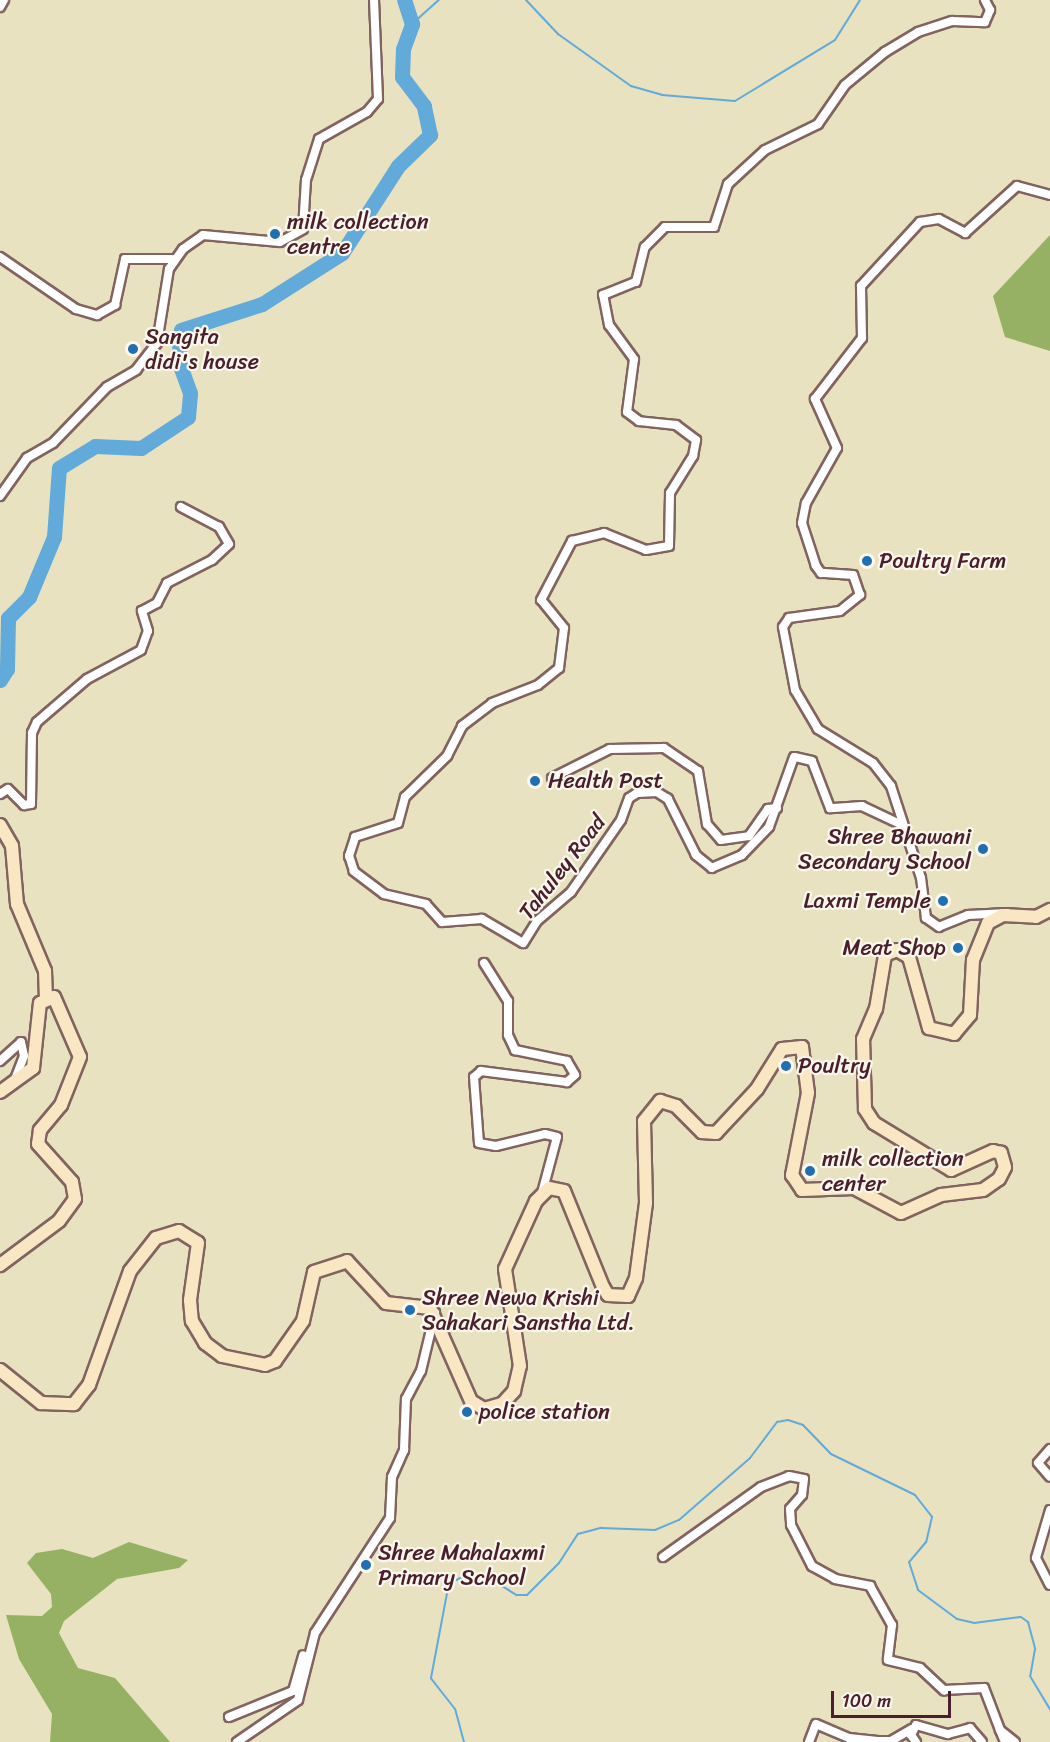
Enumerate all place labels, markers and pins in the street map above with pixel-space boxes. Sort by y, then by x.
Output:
place label: milk collection centre [287,208,429,260]
marker: milk collection centre [268,227,282,241]
place label: Sangita didi's house [145,323,259,374]
marker: Sangita didi's house [126,342,140,356]
place label: Poultry Farm [879,548,1006,574]
marker: Poultry Farm [860,554,874,568]
place label: Health Post [548,768,663,794]
marker: Health Post [526,772,544,790]
place label: Shree Bhawani Secondary School [798,823,971,874]
marker: Shree Bhawani Secondary School [976,842,990,856]
place label: Laxmi Temple [802,888,931,914]
marker: Laxmi Temple [936,894,950,908]
place label: Meat Shop [842,935,946,961]
marker: Meat Shop [951,941,965,955]
place label: Poultry [798,1053,871,1079]
marker: Poultry [779,1059,793,1073]
place label: milk collection center [822,1145,964,1196]
marker: milk collection center [803,1164,817,1178]
place label: Shree Newa Krishi Sahakari Sanstha Ltd. [422,1284,635,1336]
marker: Shree Newa Krishi Sahakari Sanstha Ltd. [403,1303,417,1317]
place label: police station [479,1399,610,1425]
marker: police station [460,1405,474,1419]
place label: Shree Mahalaxmi Primary School [378,1539,544,1591]
marker: Shree Mahalaxmi Primary School [359,1558,373,1572]

